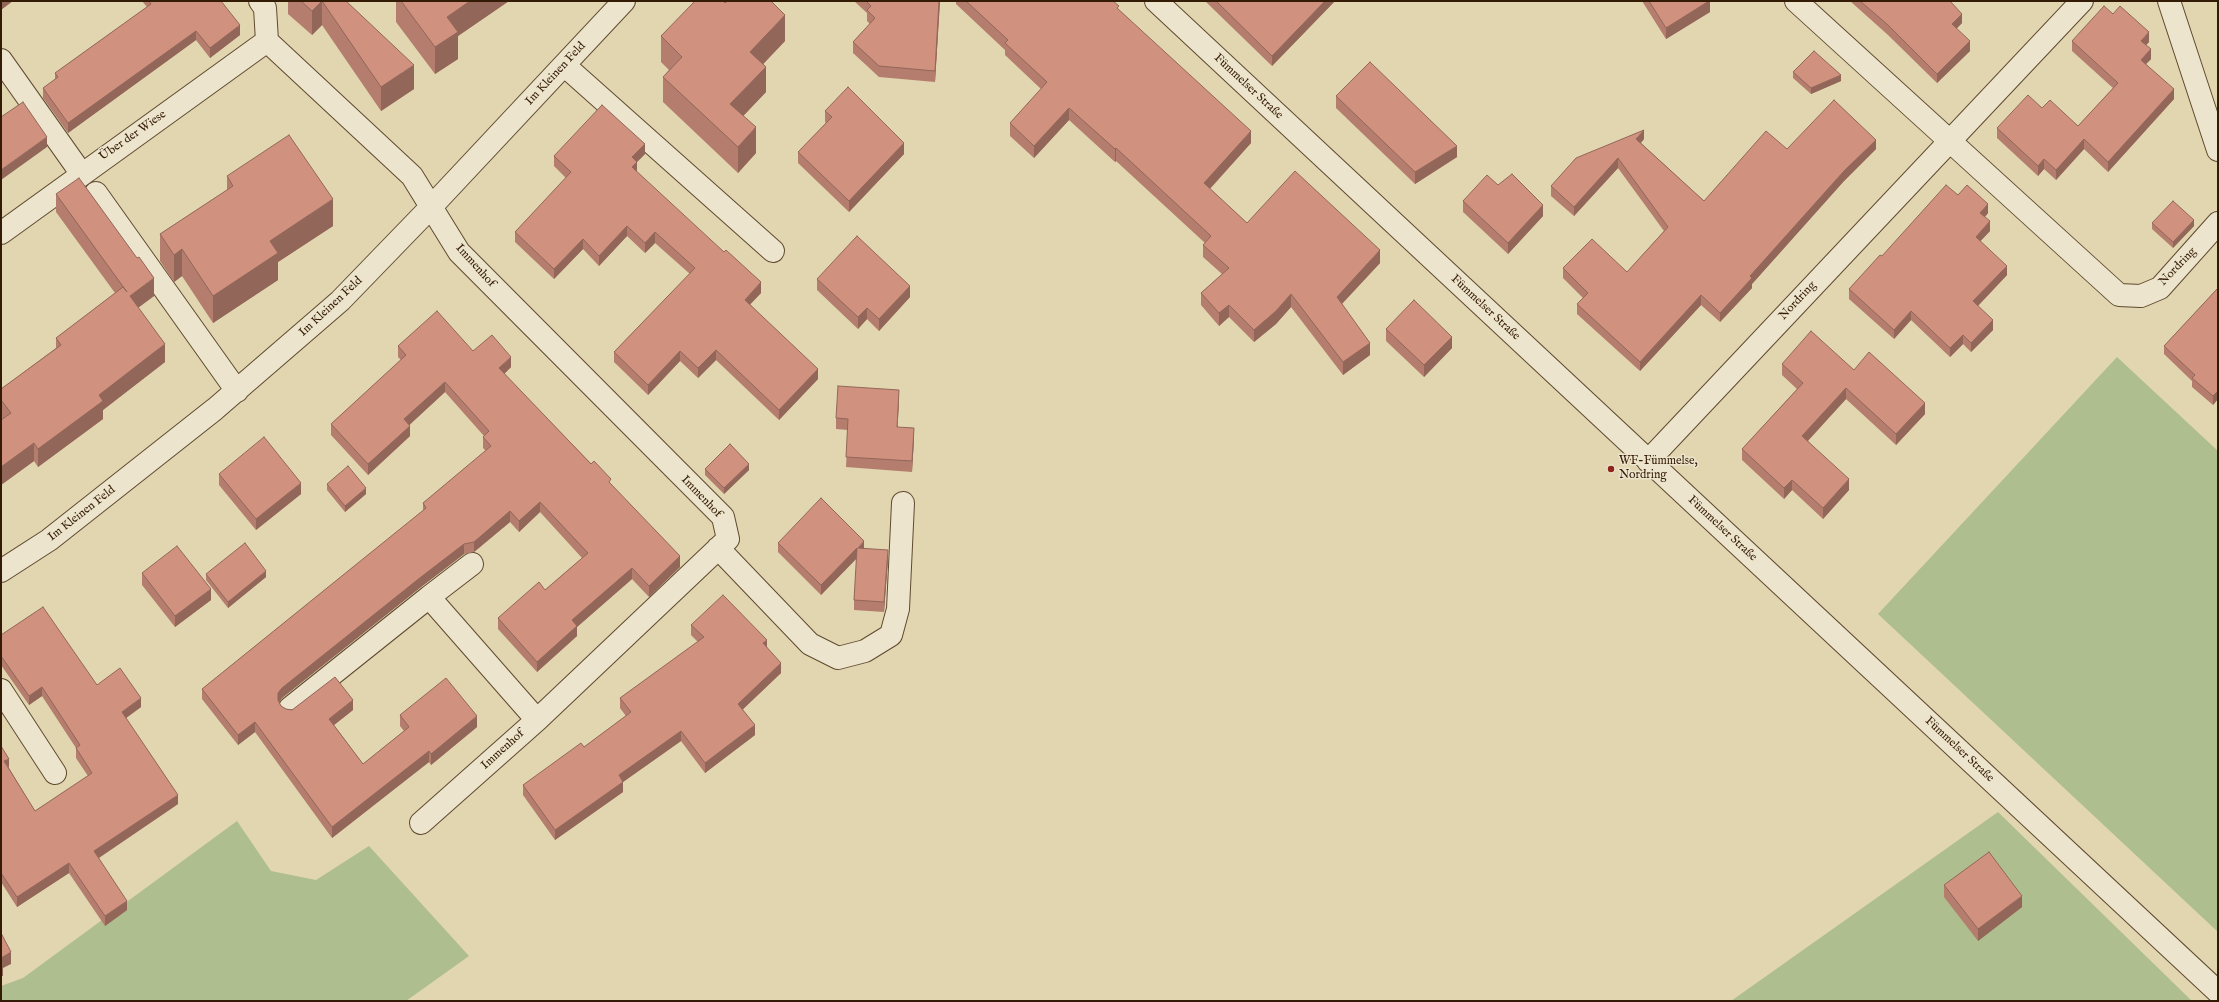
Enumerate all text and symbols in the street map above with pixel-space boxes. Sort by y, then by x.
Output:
street label: Im Kleinen Feld [523,39,589,109]
street label: Fümmelser Straße [1210,51,1286,123]
street label: Über der Wiese [97,108,169,164]
street label: Immenhof [452,242,498,290]
street label: Nordring [2156,245,2200,289]
street label: Fümmelser Straße [1447,272,1523,344]
street label: Im Kleinen Feld [296,274,366,340]
street label: Nordring [1776,279,1820,323]
place label: WF-Fümmelse, Nordring [1619,455,1698,483]
marker: WF-Fümmelse, Nordring [1606,464,1616,474]
street label: Immenhof [678,473,724,521]
street label: Im Kleinen Feld [46,483,118,545]
street label: Fümmelser Straße [1684,493,1760,565]
street label: Fümmelser Straße [1921,714,1997,786]
street label: Immenhof [479,727,527,773]

